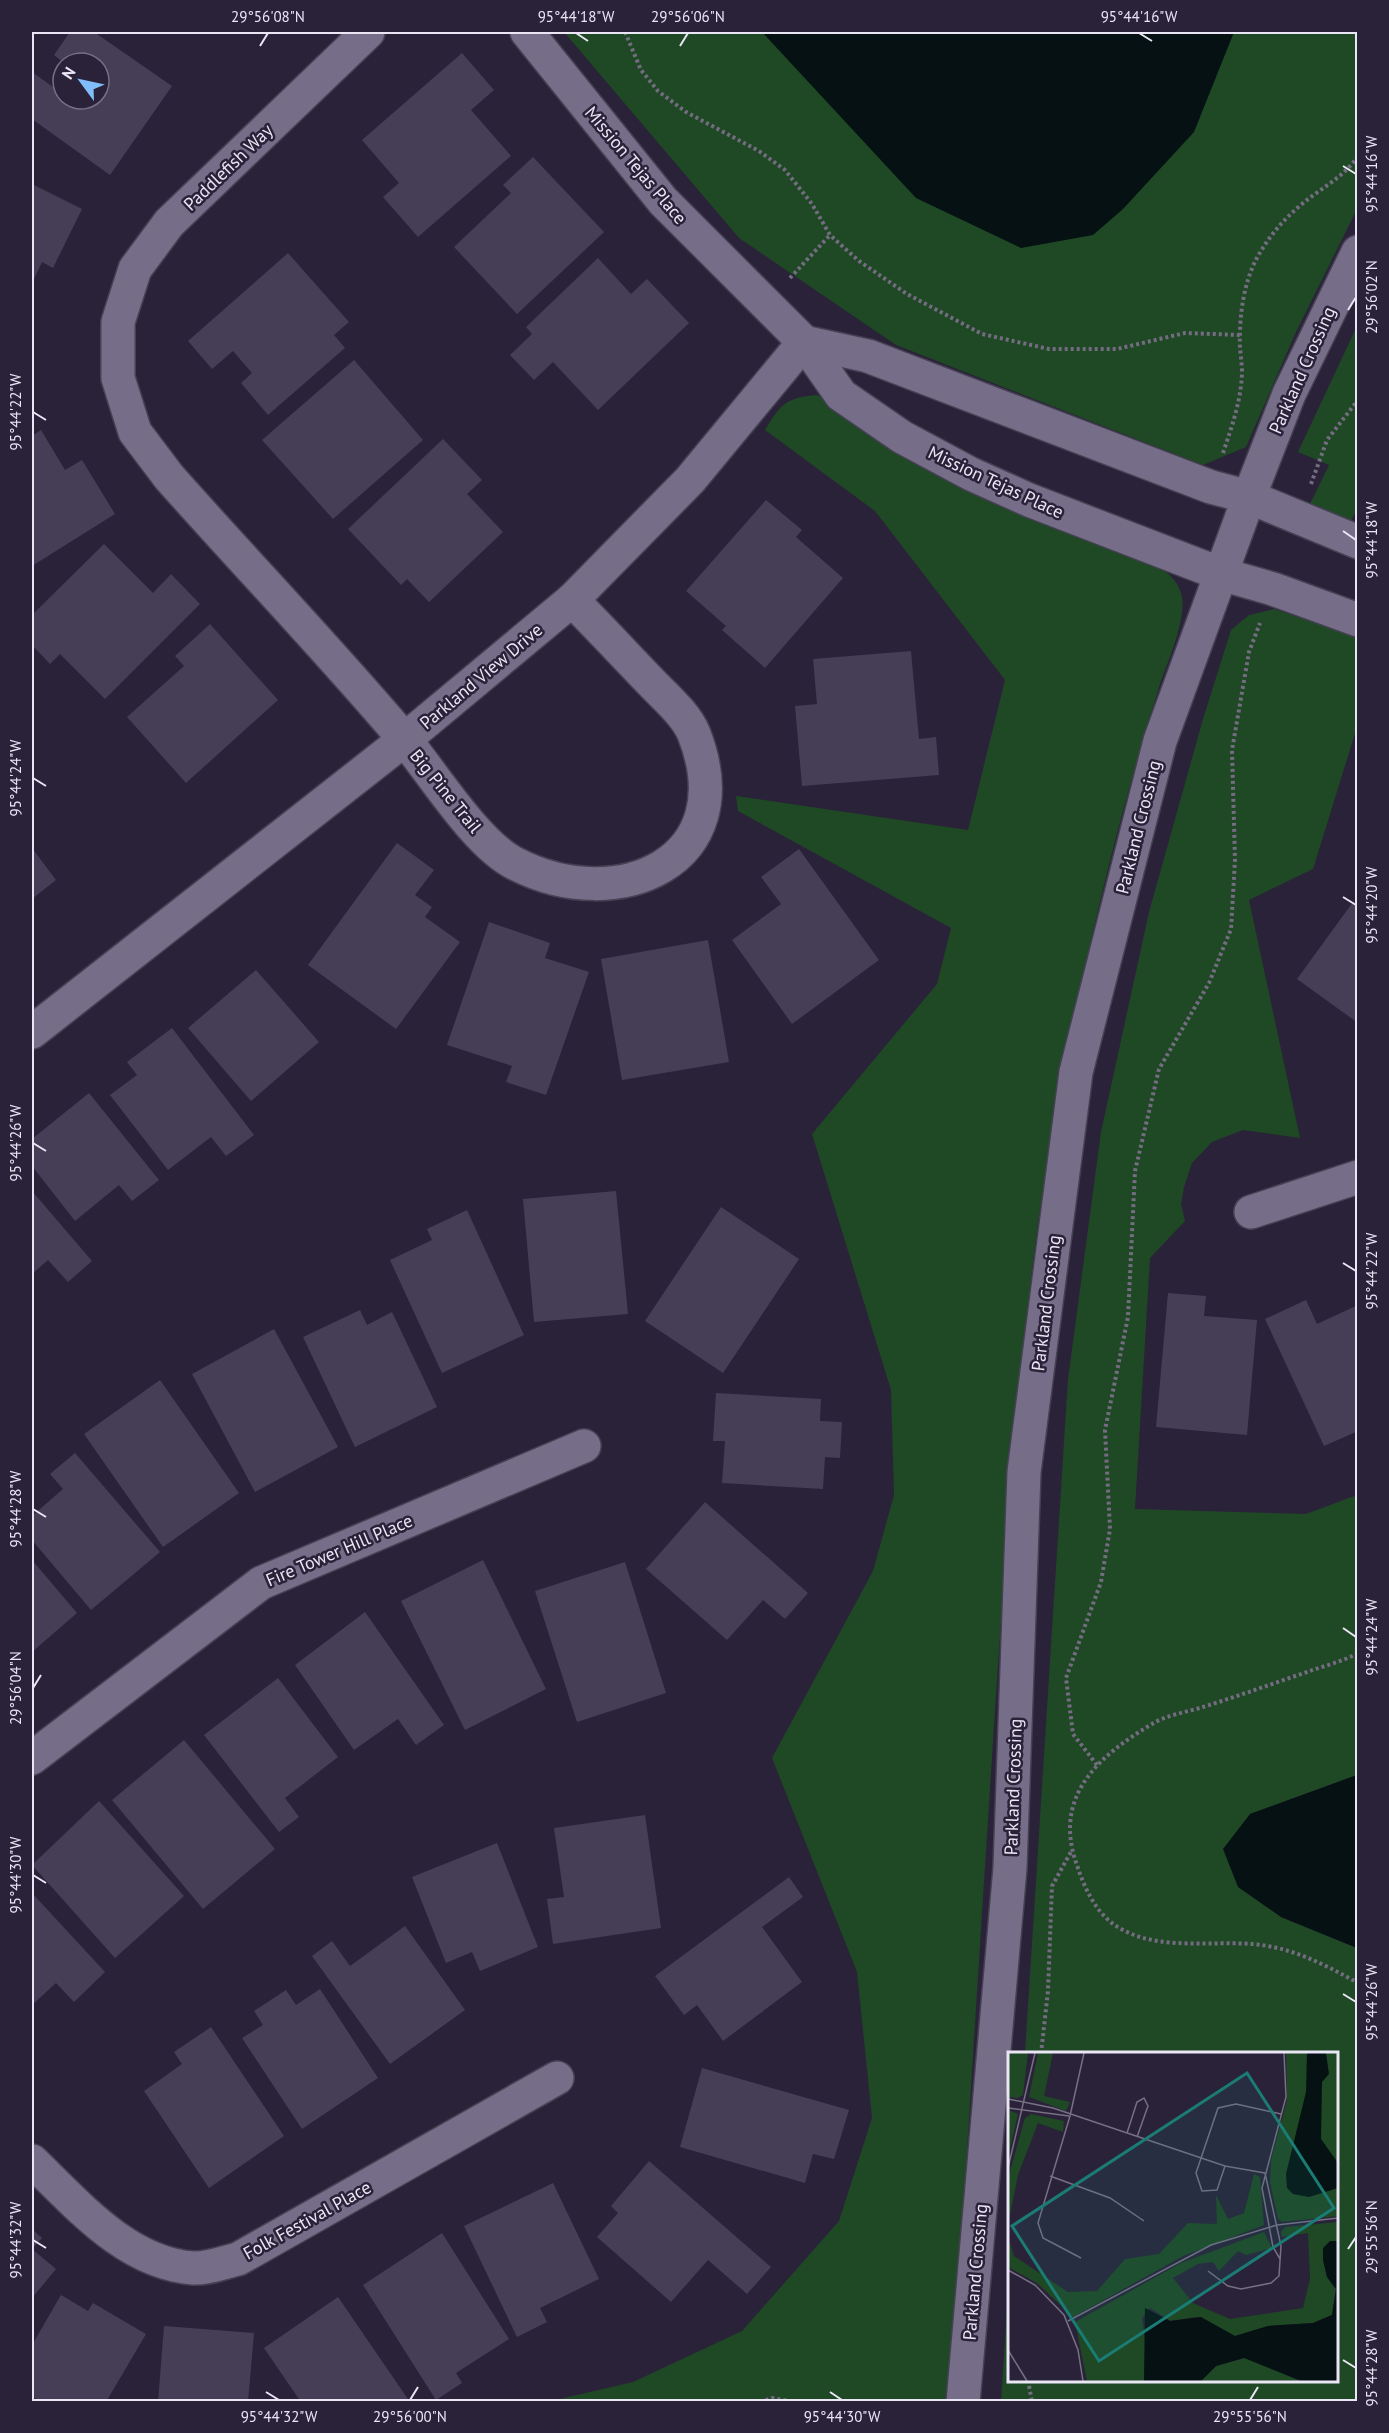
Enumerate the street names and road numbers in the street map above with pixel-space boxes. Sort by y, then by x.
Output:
street label: Mission Tejas Place [580,101,692,229]
street label: Paddlefish Way [179,118,278,215]
street label: Parkland Crossing [1264,303,1340,437]
street label: Mission Tejas Place [925,441,1067,523]
street label: Parkland View Drive [415,618,547,734]
street label: Big Pine Trail [405,744,487,838]
street label: Parkland Crossing [1110,758,1166,896]
street label: Parkland Crossing [1026,1234,1066,1372]
street label: Fire Tower Hill Place [262,1509,416,1591]
street label: Parkland Crossing [999,1718,1027,1856]
street label: Folk Festival Place [239,2175,375,2265]
street label: Parkland Crossing [958,2203,992,2341]

